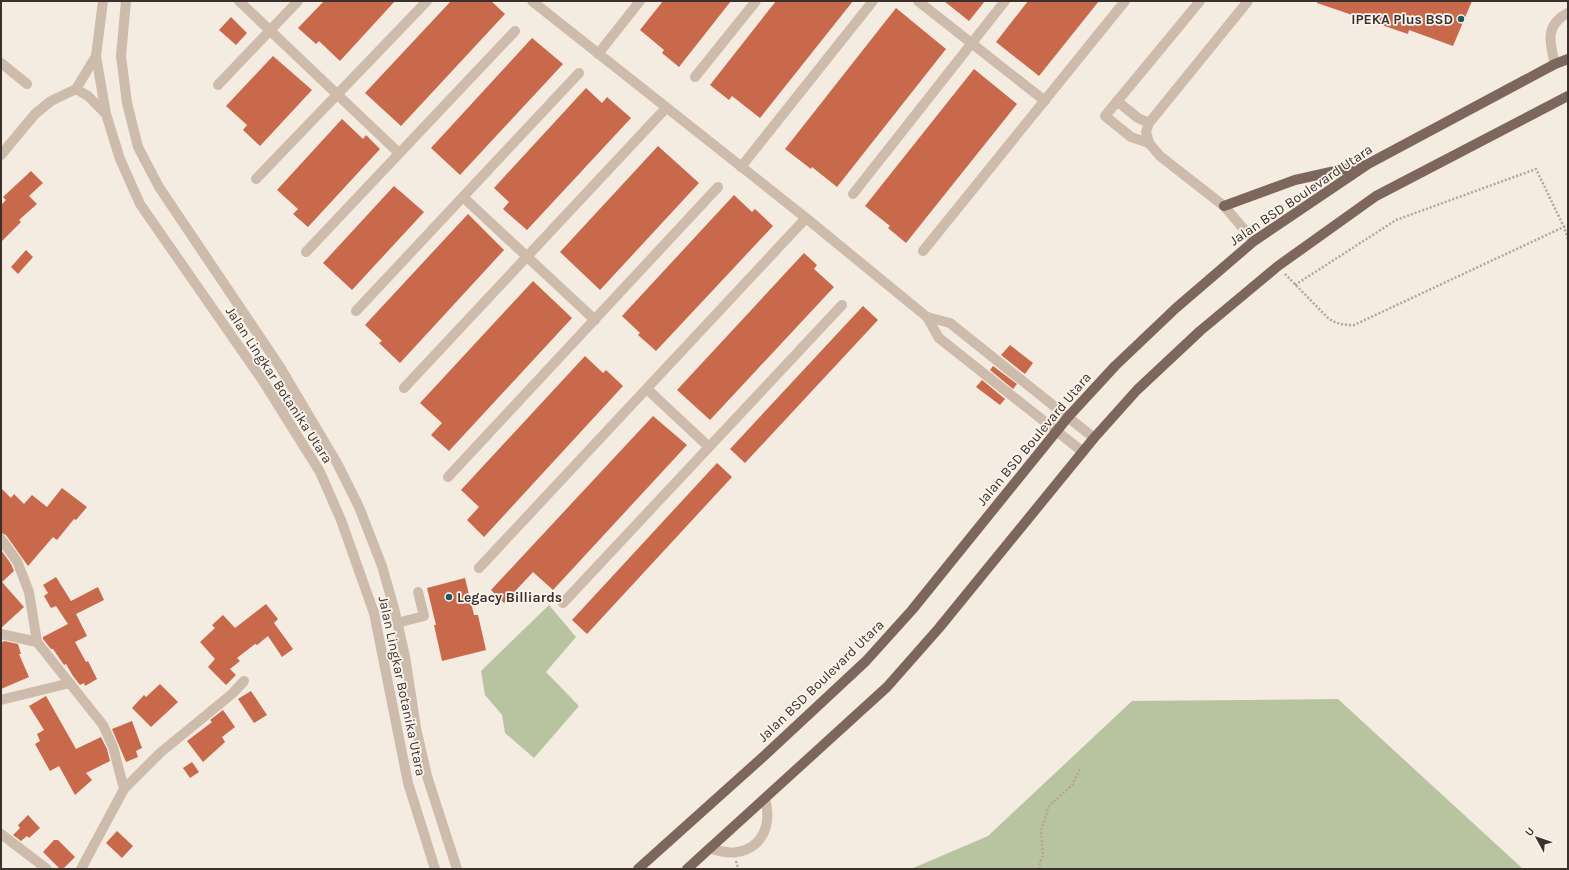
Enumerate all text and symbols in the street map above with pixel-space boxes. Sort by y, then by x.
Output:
place label: IPEKA Plus BSD [1351,11,1453,28]
marker: IPEKA Plus BSD [1456,14,1466,24]
street label: Jalan BSD Boulevard Utara [1226,141,1376,249]
street label: Jalan Lingkar Botanika Utara [222,303,336,467]
street label: Jalan BSD Boulevard Utara [973,369,1095,509]
place label: Legacy Billiards [457,589,562,606]
marker: Legacy Billiards [444,592,454,602]
street label: Jalan Lingkar Botanika Utara [375,594,429,778]
street label: Jalan BSD Boulevard Utara [754,616,888,746]
north arrow [1517,818,1557,858]
text: U [1522,825,1537,839]

